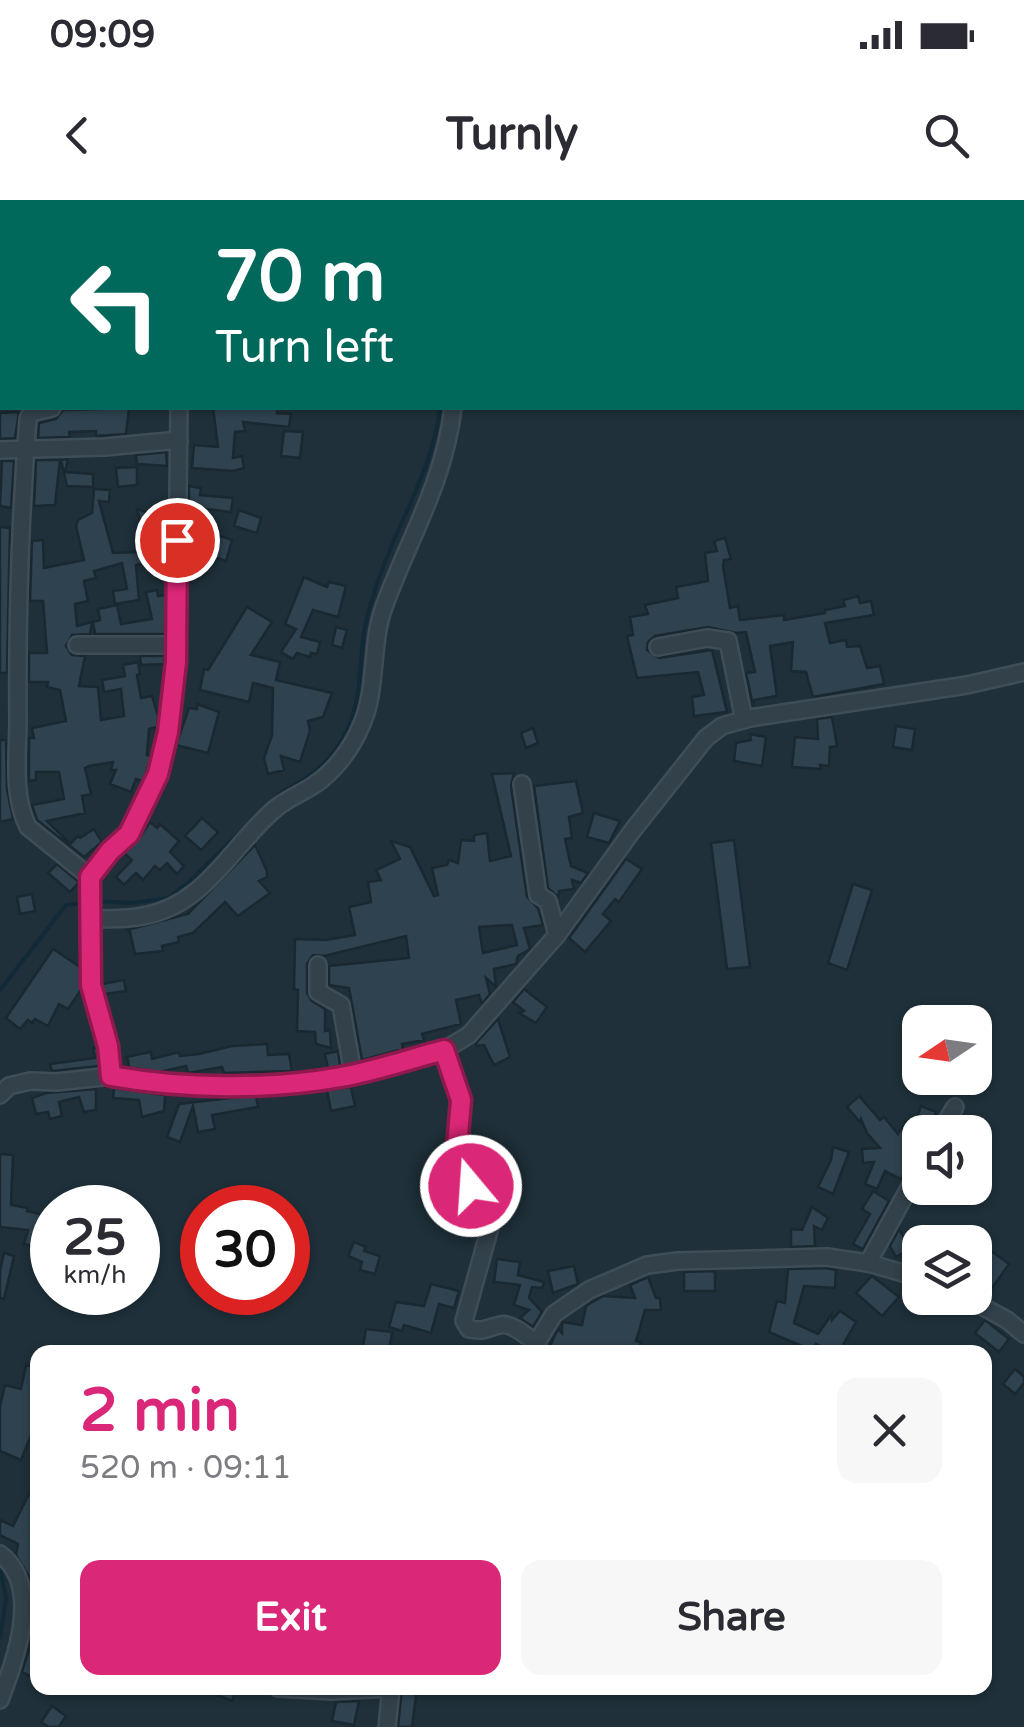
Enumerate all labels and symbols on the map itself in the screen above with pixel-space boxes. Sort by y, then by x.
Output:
pin [135,498,220,583]
north arrow [902,1005,992,1095]
position arrow [419,1134,523,1238]
speed limit sign: 30 [180,1185,310,1315]

